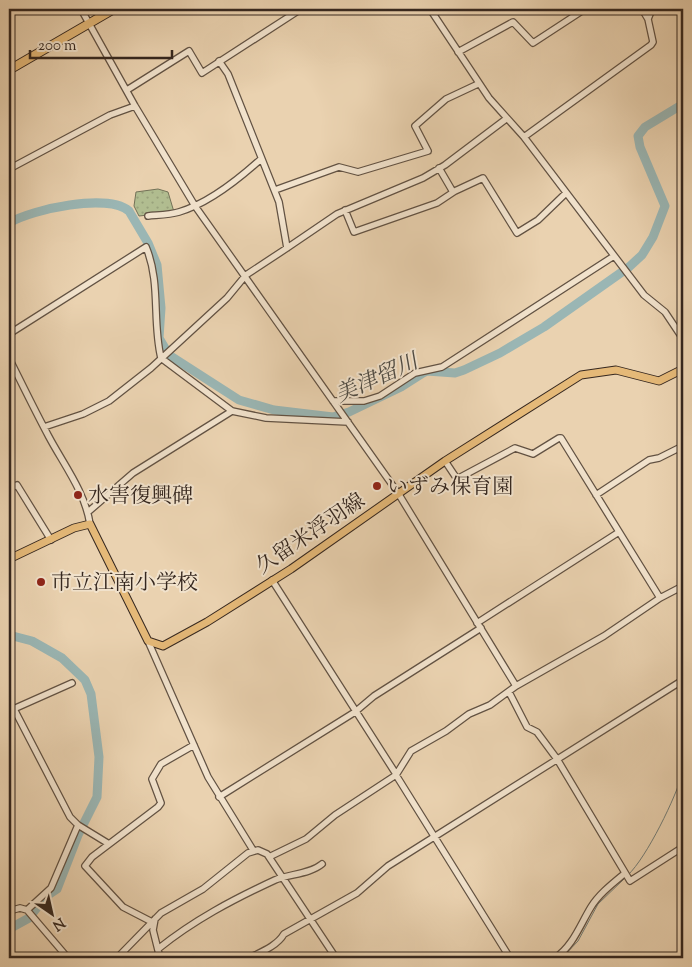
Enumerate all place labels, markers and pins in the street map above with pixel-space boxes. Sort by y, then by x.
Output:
place label: いずみ保育園 [387,473,513,503]
marker: いずみ保育園 [371,480,383,492]
place label: 水害復興碑 [88,482,193,512]
marker: 水害復興碑 [72,489,84,501]
place label: 市立江南小学校 [51,569,198,599]
marker: 市立江南小学校 [35,576,47,588]

